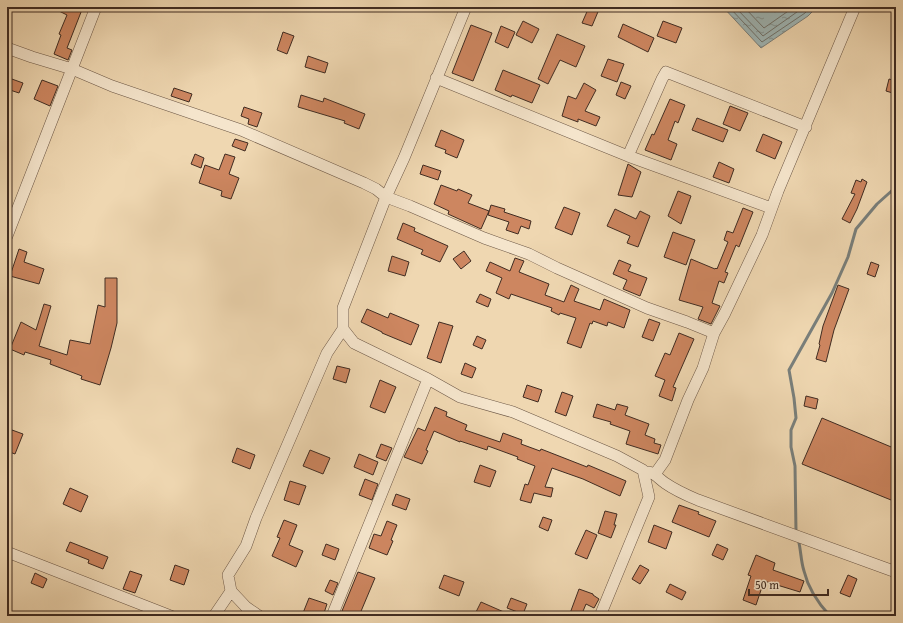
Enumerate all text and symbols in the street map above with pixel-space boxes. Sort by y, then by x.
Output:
scale bar [749,571,828,597]
text: 50 m [755,576,779,593]

